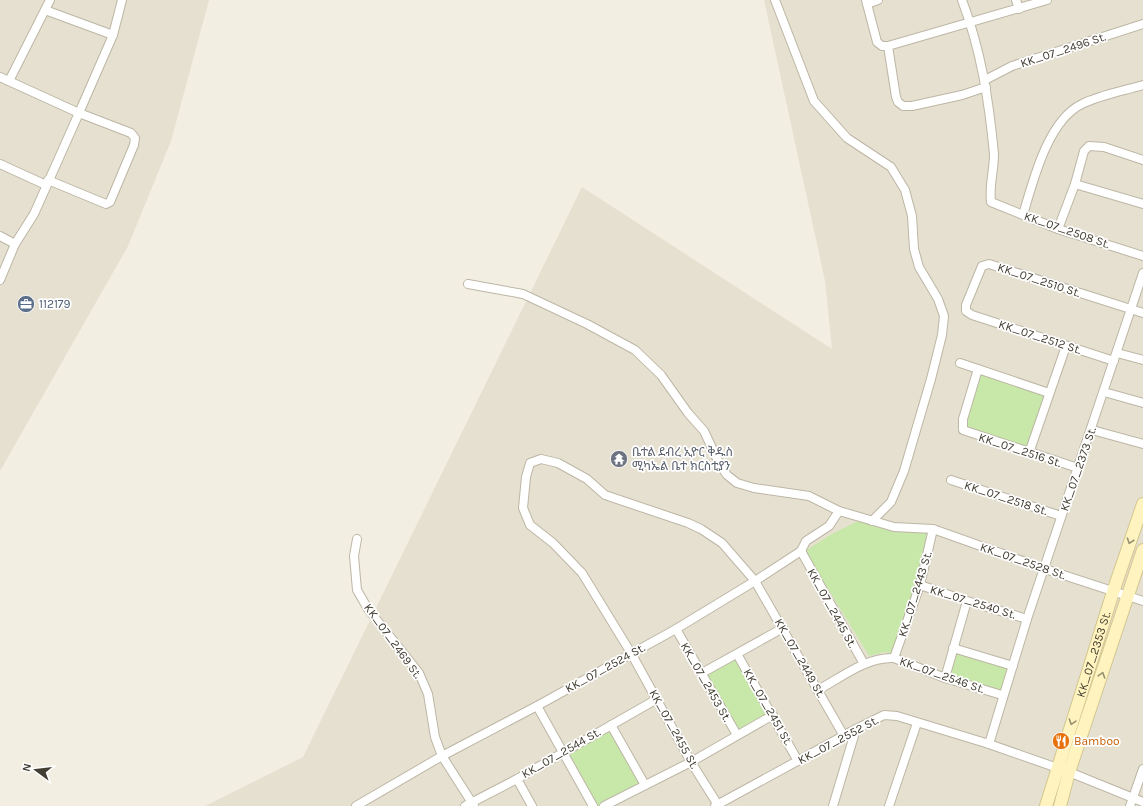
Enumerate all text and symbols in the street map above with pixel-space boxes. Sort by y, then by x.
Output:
street label: KK_07_2496 St. [1019,30,1107,70]
street label: KK_07_2508 St. [1022,209,1112,251]
street label: KK_07_2510 St. [996,260,1082,300]
office icon: 112179 [16,294,36,314]
place label: 112179 [39,297,70,311]
street label: KK_07_2512 St. [997,317,1083,357]
street label: KK_07_2373 St. [1057,425,1099,513]
street label: KK_07_2516 St. [977,430,1063,470]
place label: ቤተል ደብረ ኢዮር ቅዱስ ሚካኤል ቤተ ክርስቲያን [632,445,733,473]
temple icon: ቤተል ደብረ ኢዮር ቅዱስ ሚካኤል ቤተ ክርስቲያን [609,449,629,469]
street label: KK_07_2518 St. [963,478,1049,518]
one-way arrow [1127,537,1135,544]
street label: KK_07_2528 St. [978,540,1068,582]
street label: KK_07_2443 St. [895,549,935,639]
street label: KK_07_2445 St. [804,566,860,650]
street label: KK_07_2540 St. [928,582,1018,622]
street label: KK_07_2469 St. [361,601,425,681]
street label: KK_07_2353 St. [1073,609,1114,699]
street label: KK_07_2449 St. [772,616,828,700]
street label: KK_07_2524 St. [563,640,647,696]
street label: KK_07_2453 St. [678,640,734,724]
street label: KK_07_2546 St. [898,654,986,696]
street label: KK_07_2451 St. [740,666,796,748]
one-way arrow [1097,672,1105,679]
street label: KK_07_2455 St. [646,687,702,771]
street label: KK_07_2552 St. [795,713,881,767]
one-way arrow [1068,719,1077,726]
street label: KK_07_2544 St. [519,725,603,781]
restaurant icon: Bamboo [1051,731,1071,751]
place label: Bamboo [1074,734,1120,748]
north arrow [16,750,56,790]
text: N [20,762,34,773]

